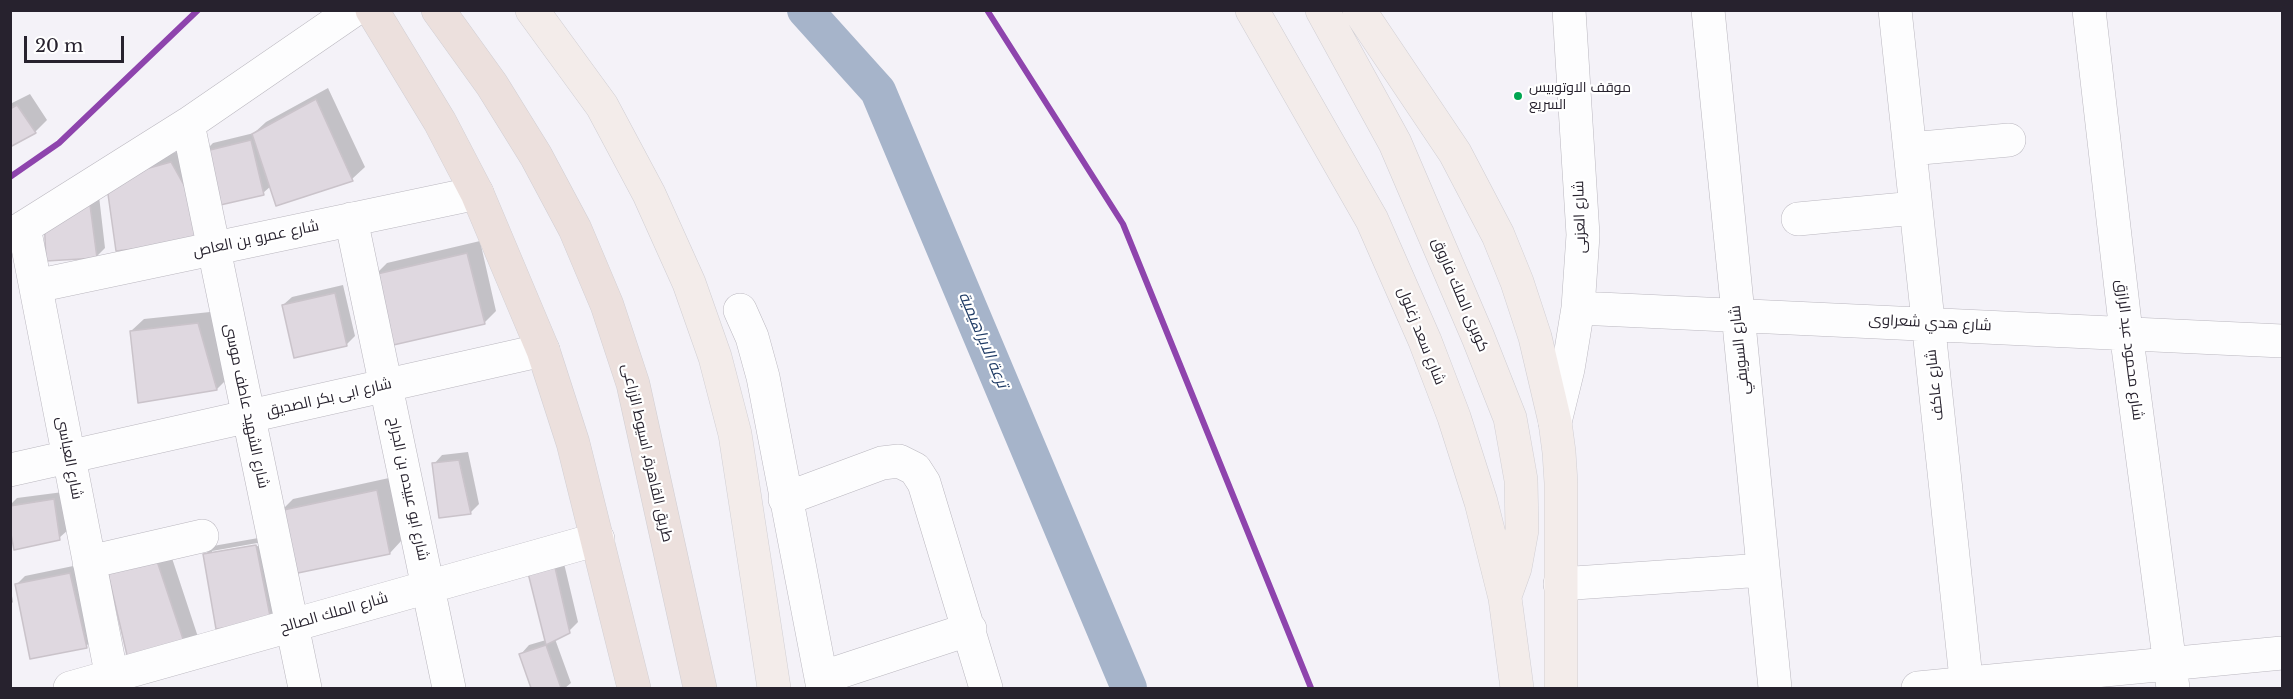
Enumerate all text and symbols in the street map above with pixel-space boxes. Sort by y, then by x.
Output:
scale bar [27,24,128,62]
text: 20 m [35,35,83,57]
place label: موقف الاوتوبيس السريع [1529,80,1631,112]
marker: موقف الاوتوبيس السريع [1512,90,1524,102]
street label: شارع العزبى [1570,180,1590,254]
street label: شارع عمرو بن العاص [191,217,321,261]
street label: كوبرى الملك فاروق [1428,235,1492,355]
street label: شارع محمود عبد الرازق [2111,279,2147,421]
street label: شارع سعد زغلول [1393,285,1449,387]
water label: ترعة الابراهيمية [954,289,1012,391]
street label: شارع السويفي [1726,304,1754,396]
street label: شارع هدي شعراوى [1868,311,1992,335]
street label: شارع الشهيد عاطف موسى [220,322,272,490]
street label: شارع عاكف [1922,348,1948,422]
street label: طريق القاهرة, اسيوط الزراعى [618,362,676,544]
street label: شارع ابى بكر الصديق [265,375,393,421]
street label: شارع العباسى [52,415,86,501]
street label: شارع ابو عبيده بن الجراح [384,416,432,562]
street label: شارع الملك الصالح [278,589,390,637]

